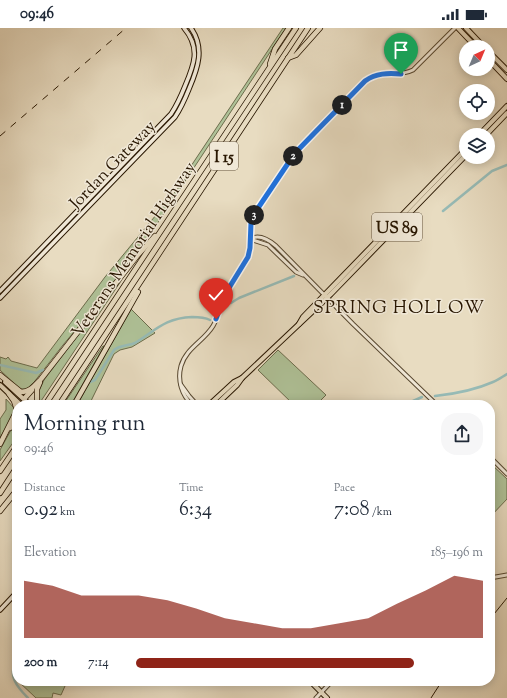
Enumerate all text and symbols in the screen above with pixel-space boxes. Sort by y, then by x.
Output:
text: 09:46 [20,4,54,25]
pin [384,33,418,74]
icon: arrive [390,39,412,61]
north arrow [459,40,495,76]
map controls [459,40,495,164]
button: locate [459,84,495,120]
pin: 1 [332,95,352,115]
text: 1 [340,97,344,113]
street label: Jordan Gateway [64,115,163,216]
button: layers [459,128,495,164]
road number: I 15 [210,142,238,170]
pin: 2 [283,146,303,166]
text: 2 [290,148,296,164]
street label: Veterans Memorial Highway [67,157,203,343]
pin: 3 [244,205,264,225]
text: 3 [252,207,256,223]
road number: US 89 [372,213,422,241]
pin [199,278,233,319]
icon: check [205,284,227,306]
district label: SPRING HOLLOW [313,296,485,322]
text: Morning run [24,409,146,441]
button: share [441,413,483,455]
text: 09:46 [24,440,53,458]
text: Distance [24,480,65,496]
text: Time [179,480,203,496]
text: Pace [334,480,355,496]
text: 0.92 [24,496,58,525]
text: 6:34 [179,496,212,525]
text: 7:08 [334,496,370,525]
text: km [58,504,75,520]
text: /km [370,504,392,520]
text: Elevation [24,544,77,562]
text: 185–196 m [431,544,483,562]
text: 200 m [24,654,57,672]
text: 7:14 [88,654,109,672]

